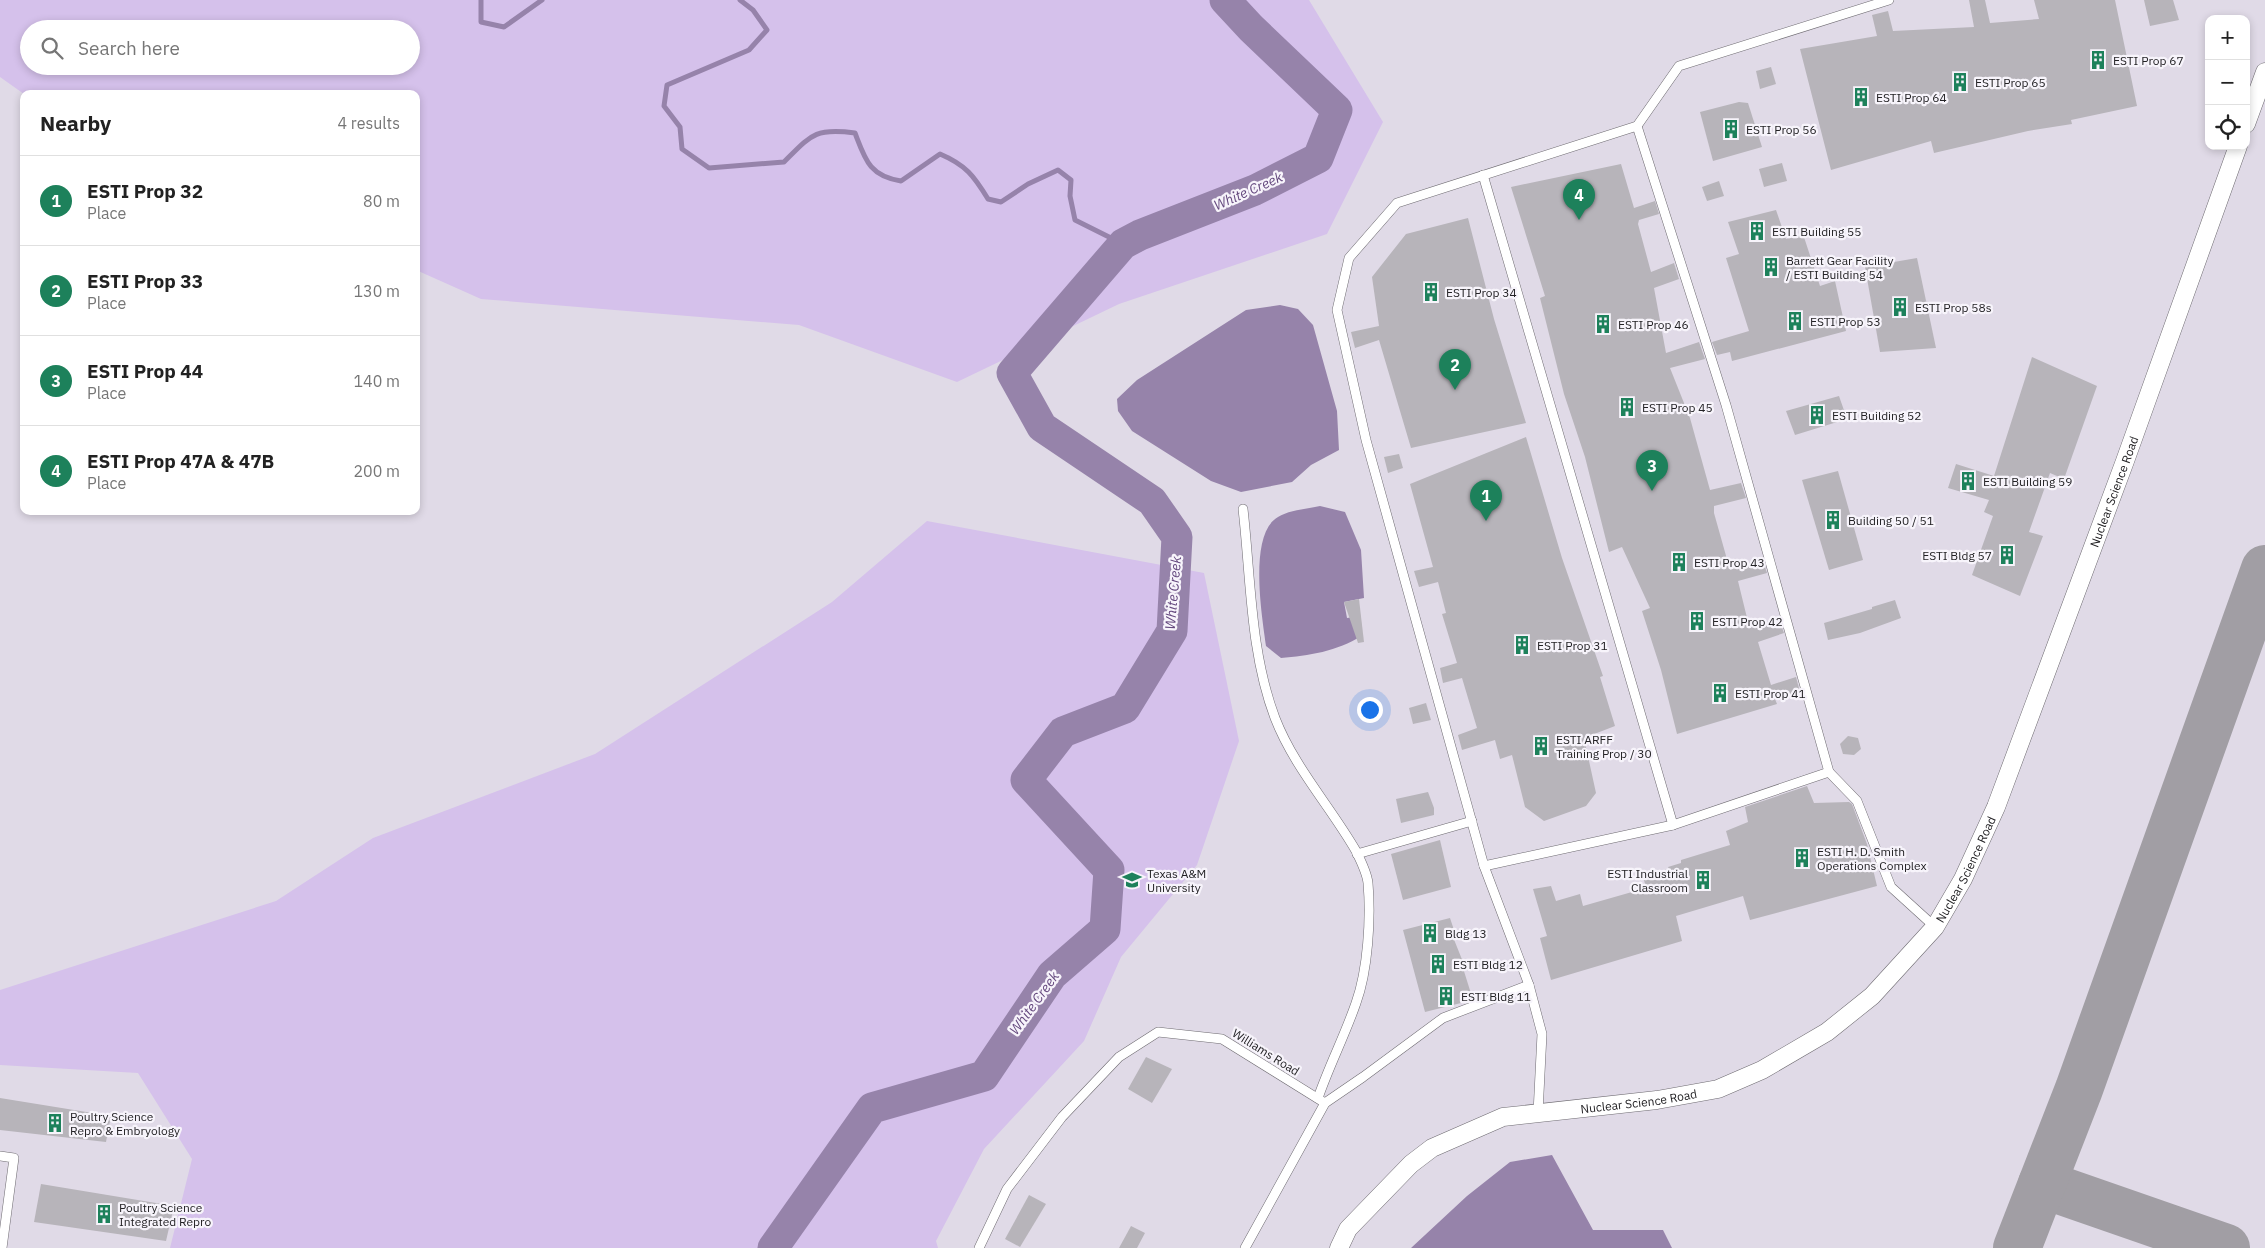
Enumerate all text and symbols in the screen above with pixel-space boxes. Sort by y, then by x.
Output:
map controls [2205,15,2250,150]
button: + [2205,15,2250,60]
search box [20,20,420,75]
icon: search [38,34,66,62]
text: Search here [78,36,180,60]
building icon: ESTI Prop 67 [2087,49,2109,71]
place label: ESTI Prop 67 [2113,53,2184,68]
button: − [2205,60,2250,105]
building icon: ESTI Prop 65 [1949,71,1971,93]
place label: ESTI Prop 65 [1975,75,2046,90]
building icon: ESTI Prop 64 [1850,86,1872,108]
place label: ESTI Prop 64 [1876,90,1947,105]
button: locate [2205,105,2250,150]
text: Nearby [40,109,111,137]
text: 4 results [337,113,400,133]
building icon: ESTI Prop 56 [1720,118,1742,140]
place label: ESTI Prop 56 [1746,122,1817,137]
water label: White Creek [1211,168,1286,214]
text: ESTI Prop 32 [87,179,203,203]
pin: 4 [1563,179,1595,220]
text: 1 [51,191,61,211]
text: 80 m [363,191,400,211]
text: Place [87,203,126,223]
building icon: ESTI Building 55 [1746,220,1768,242]
place label: ESTI Building 55 [1772,224,1862,239]
place label: Barrett Gear Facility / ESTI Building 54 [1786,253,1893,282]
building icon: Barrett Gear Facility / ESTI Building 54 [1760,256,1782,278]
text: ESTI Prop 33 [87,269,203,293]
text: 2 [51,281,61,301]
text: 130 m [353,281,400,301]
building icon: ESTI Prop 34 [1420,281,1442,303]
place label: ESTI Prop 34 [1446,285,1517,300]
text: Place [87,293,126,313]
building icon: ESTI Prop 58s [1889,296,1911,318]
place label: ESTI Prop 58s [1915,300,1992,315]
building icon: ESTI Prop 53 [1784,310,1806,332]
building icon: ESTI Prop 46 [1592,313,1614,335]
place label: ESTI Prop 53 [1810,314,1881,329]
place label: ESTI Prop 46 [1618,317,1689,332]
pin: 2 [1439,349,1471,390]
text: ESTI Prop 44 [87,359,203,383]
text: 3 [51,371,61,391]
text: 140 m [353,371,400,391]
text: Place [87,383,126,403]
building icon: ESTI Prop 45 [1616,396,1638,418]
place label: ESTI Prop 45 [1642,400,1713,415]
building icon: ESTI Building 52 [1806,404,1828,426]
place label: ESTI Building 52 [1832,408,1922,423]
street label: Nuclear Science Road [2086,434,2141,549]
text: ESTI Prop 47A & 47B [87,449,274,473]
pin: 3 [1636,450,1668,491]
text: 4 [51,461,61,481]
text: 200 m [353,461,400,481]
building icon: ESTI Building 59 [1957,470,1979,492]
text: Place [87,473,126,493]
place label: ESTI Building 59 [1983,474,2073,489]
pin: 1 [1470,480,1502,521]
building icon: Building 50 / 51 [1822,509,1844,531]
place label: Building 50 / 51 [1848,513,1934,528]
building icon: ESTI Bldg 57 [1996,544,2018,566]
place label: ESTI Bldg 57 [1922,548,1992,563]
building icon: ESTI Prop 43 [1668,551,1690,573]
water label: White Creek [1161,555,1185,630]
place label: ESTI Prop 43 [1694,555,1765,570]
building icon: ESTI Prop 42 [1686,610,1708,632]
place label: ESTI Prop 42 [1712,614,1783,629]
building icon: ESTI Prop 31 [1511,634,1533,656]
place label: ESTI Prop 31 [1537,638,1608,653]
building icon: ESTI Prop 41 [1709,682,1731,704]
place label: ESTI Prop 41 [1735,686,1806,701]
your location [1357,697,1383,723]
place label: ESTI ARFF Training Prop / 30 [1556,732,1652,761]
building icon: ESTI ARFF Training Prop / 30 [1530,735,1552,757]
street label: Nuclear Science Road [1932,814,1998,925]
place label: ESTI H. D. Smith Operations Complex [1817,844,1927,873]
building icon: ESTI H. D. Smith Operations Complex [1791,847,1813,869]
place label: Texas A&M University [1147,866,1206,895]
place label: ESTI Industrial Classroom [1607,866,1688,895]
school or university icon: Texas A&M University [1121,869,1143,891]
building icon: ESTI Industrial Classroom [1692,869,1714,891]
building icon: Bldg 13 [1419,922,1441,944]
place label: Bldg 13 [1445,926,1487,941]
building icon: ESTI Bldg 12 [1427,953,1449,975]
place label: ESTI Bldg 12 [1453,957,1523,972]
water label: White Creek [1005,967,1063,1038]
building icon: ESTI Bldg 11 [1435,985,1457,1007]
place label: ESTI Bldg 11 [1461,989,1531,1004]
street label: Williams Road [1230,1025,1302,1079]
street label: Nuclear Science Road [1580,1085,1698,1116]
place label: Poultry Science Repro & Embryology [70,1109,180,1138]
building icon: Poultry Science Repro & Embryology [44,1112,66,1134]
place label: Poultry Science Integrated Repro [119,1200,211,1229]
building icon: Poultry Science Integrated Repro [93,1203,115,1225]

